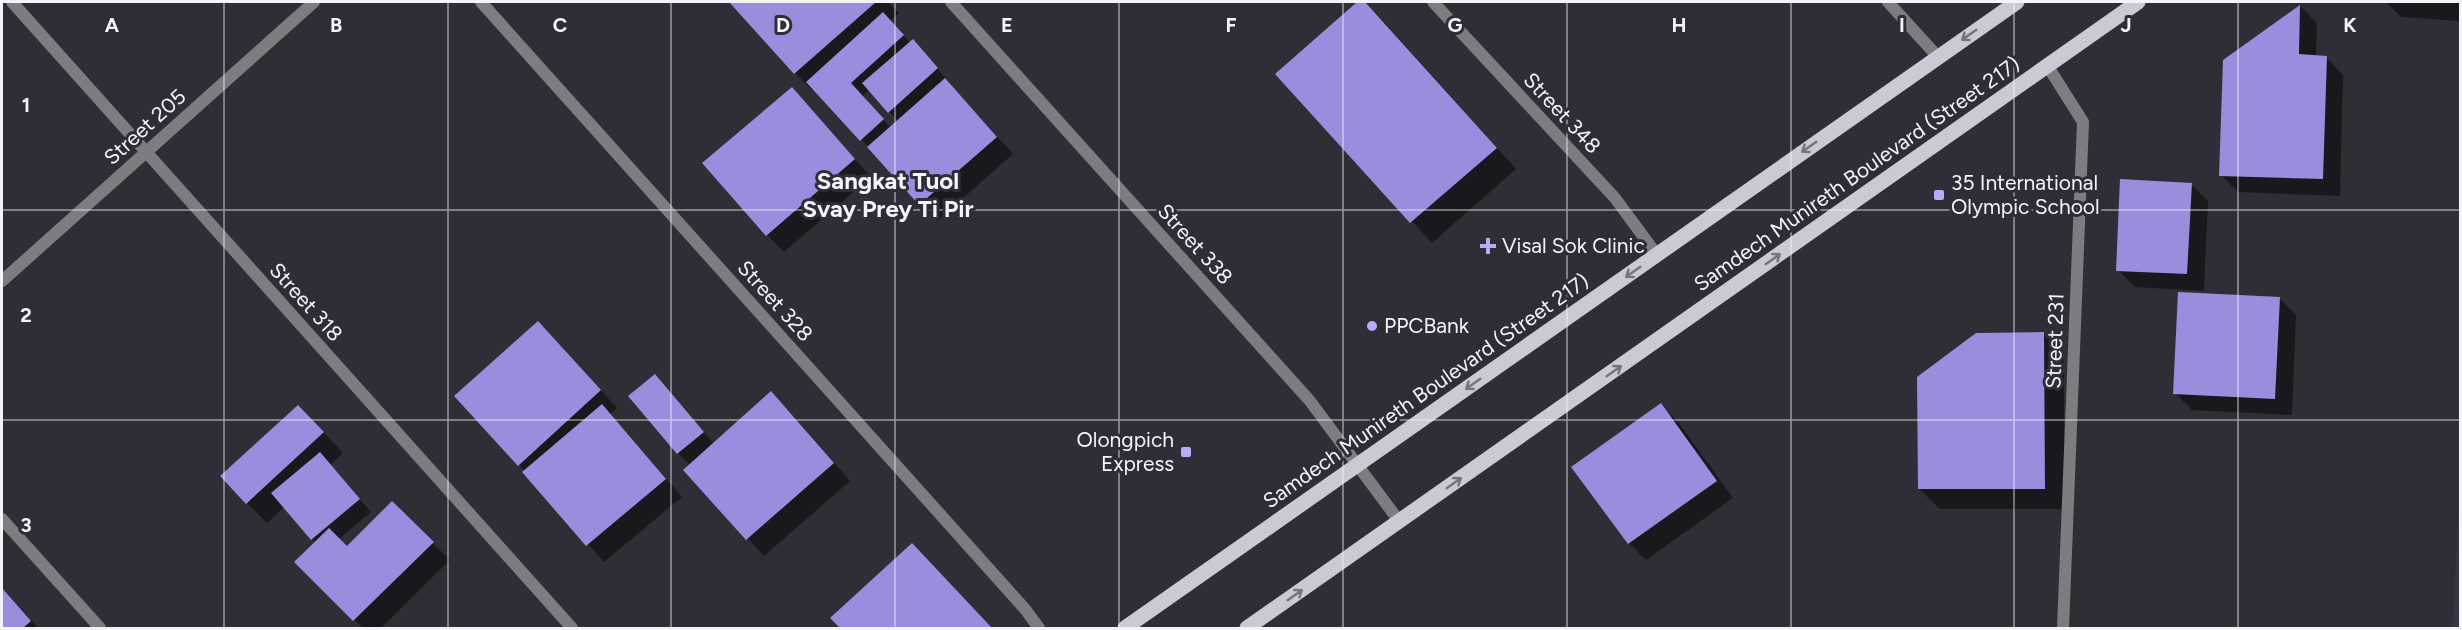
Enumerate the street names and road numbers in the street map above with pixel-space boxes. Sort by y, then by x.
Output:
street label: Samdech Munireth Boulevard (Street 217) [1689,51,2024,296]
street label: Street 348 [1519,67,1606,158]
street label: Street 205 [99,83,191,170]
street label: Street 338 [1153,198,1238,289]
street label: Street 328 [733,255,818,346]
street label: Street 318 [265,257,348,346]
street label: Samdech Munireth Boulevard (Street 217) [1258,268,1593,513]
street label: Street 231 [2040,293,2069,389]

